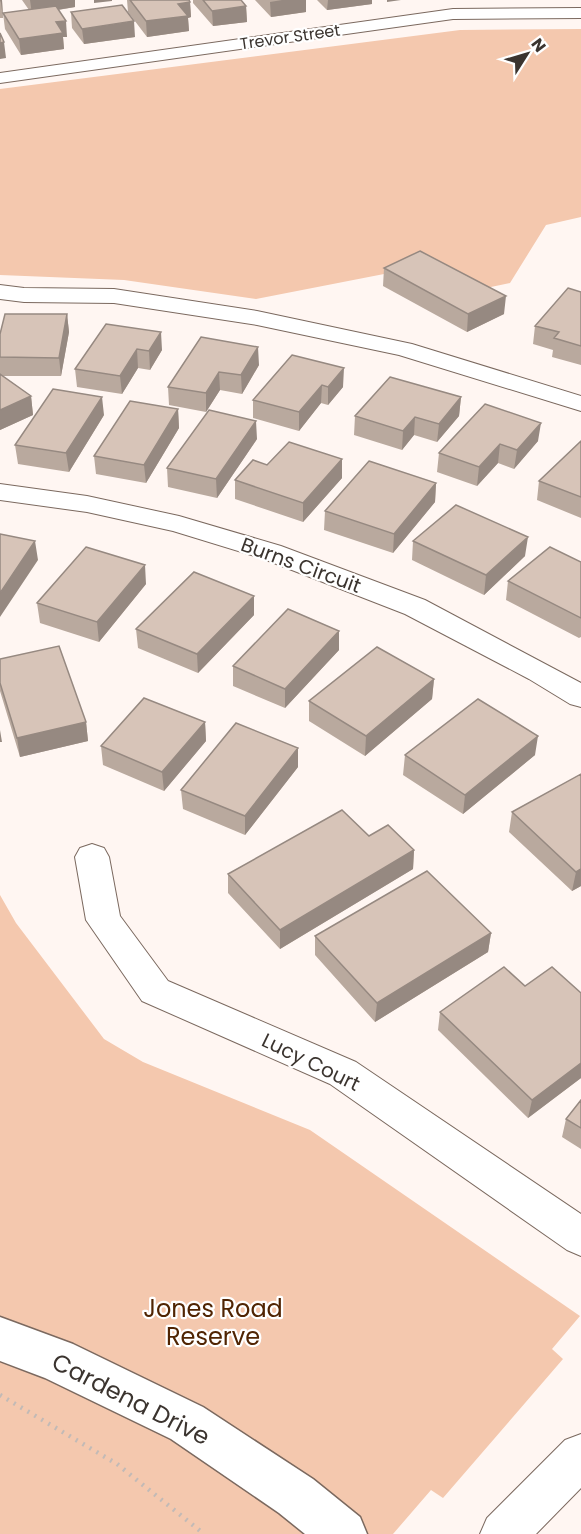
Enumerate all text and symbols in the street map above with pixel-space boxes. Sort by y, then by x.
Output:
street label: Trevor Street [238,19,342,55]
north arrow [497,24,557,84]
text: N [526,34,551,57]
street label: Burns Circuit [237,530,365,600]
street label: Lucy Court [257,1026,365,1098]
park label: Jones Road Reserve [143,1292,283,1353]
street label: Cardena Drive [46,1345,216,1453]

